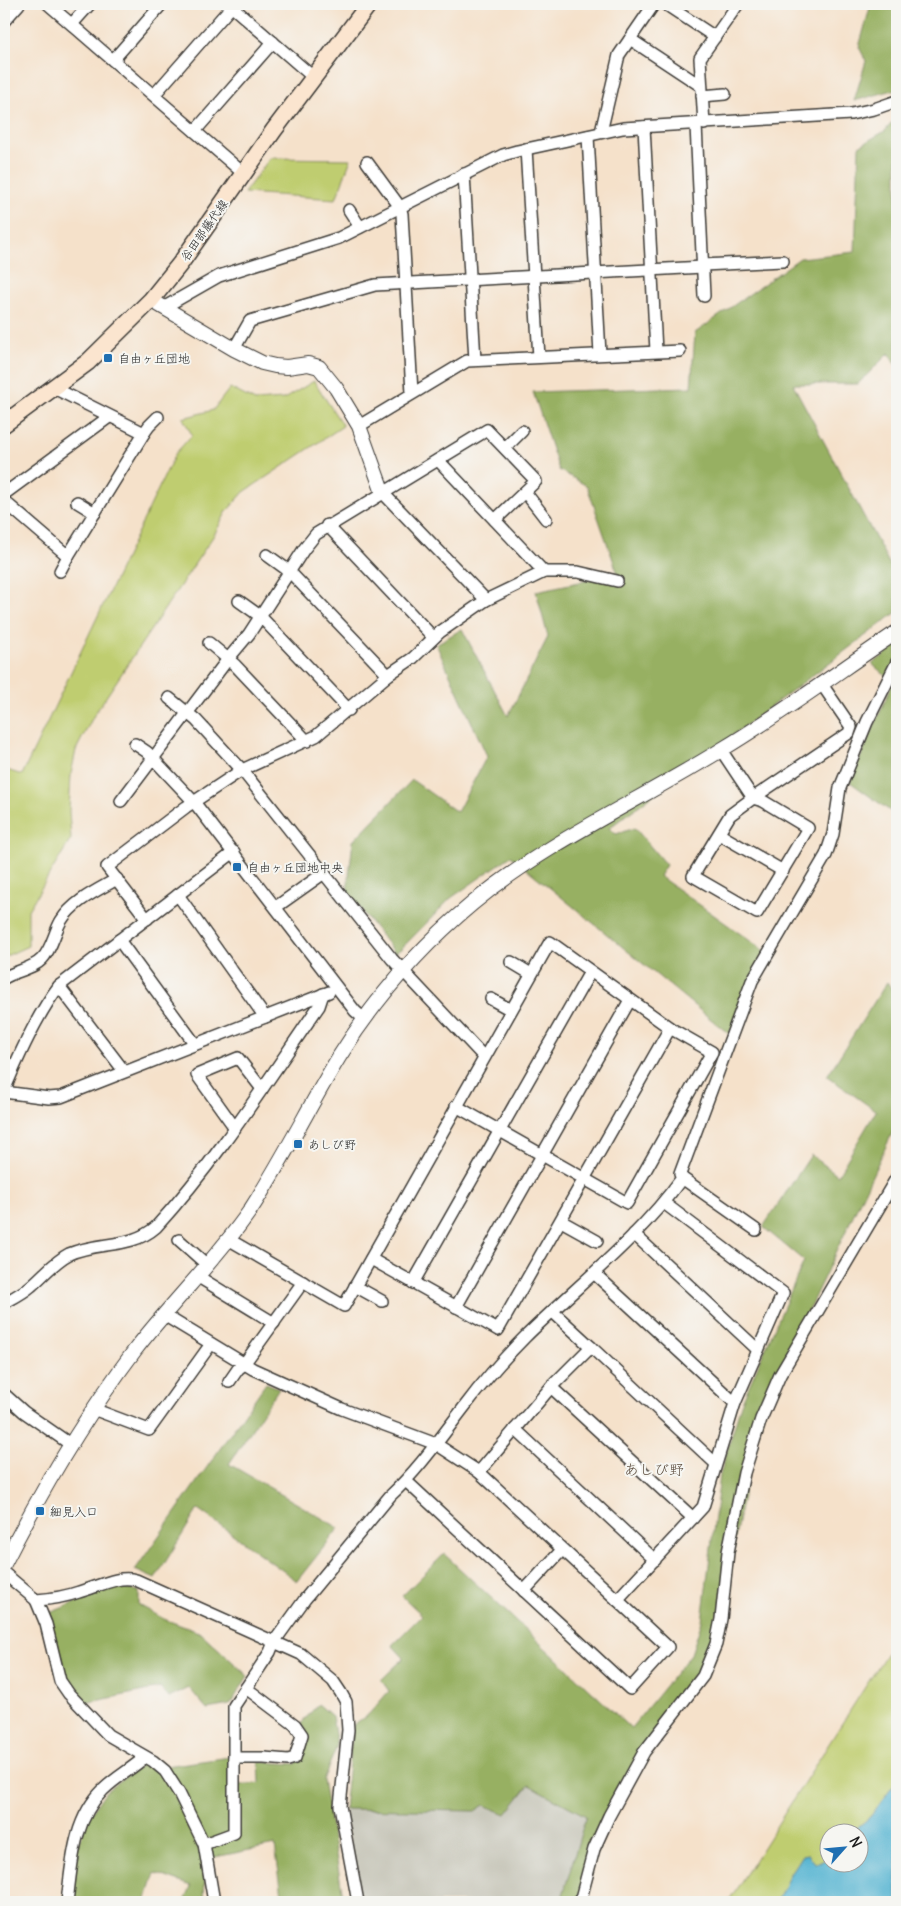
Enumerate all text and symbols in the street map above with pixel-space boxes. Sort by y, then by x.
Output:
street label: 谷田部藤代線 [177,196,231,264]
place label: 自由ヶ丘団地 [118,351,190,366]
marker: 自由ヶ丘団地 [102,352,114,364]
place label: 自由ヶ丘団地中央 [247,860,343,875]
marker: 自由ヶ丘団地中央 [231,861,243,873]
place label: あしび野 [308,1137,356,1152]
marker: あしび野 [292,1138,304,1150]
district label: あしび野 [624,1460,684,1479]
place label: 細見入口 [50,1504,98,1519]
marker: 細見入口 [34,1505,46,1517]
north arrow [818,1824,868,1874]
text: N [845,1834,866,1850]

